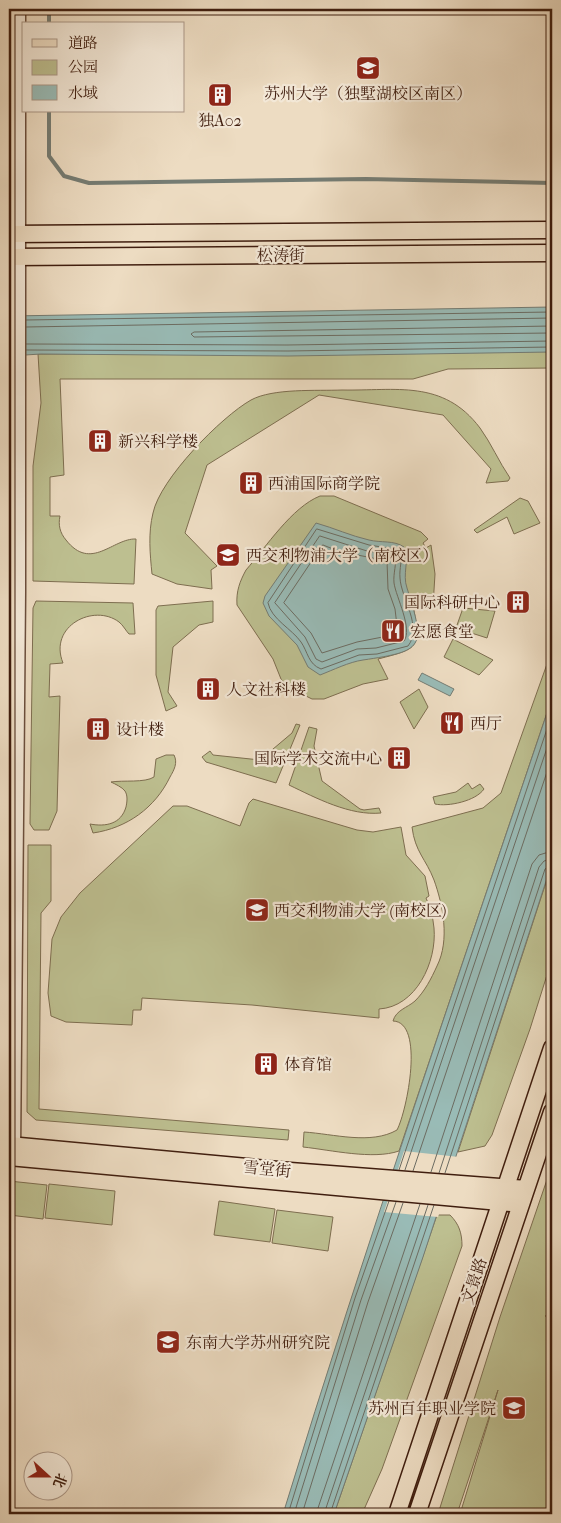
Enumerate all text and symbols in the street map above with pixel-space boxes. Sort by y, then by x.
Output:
legend [22,22,185,112]
text: 道路 [68,34,98,52]
school or university icon: 苏州大学（独墅湖校区南区） [355,55,381,81]
text: 公园 [68,58,98,76]
building icon: 独A02 [207,82,233,108]
text: 水域 [68,84,98,102]
place label: 苏州大学（独墅湖校区南区） [264,84,472,103]
place label: 独A02 [198,111,242,130]
street label: 松涛街 [257,246,305,265]
building icon: 新兴科学楼 [87,428,113,454]
place label: 新兴科学楼 [118,432,198,451]
building icon: 西浦国际商学院 [238,470,264,496]
place label: 西浦国际商学院 [268,474,380,493]
school or university icon: 西交利物浦大学（南校区） [215,542,241,568]
place label: 西交利物浦大学（南校区） [246,546,438,565]
building icon: 国际科研中心 [505,589,531,615]
place label: 国际科研中心 [404,593,500,612]
restaurant icon: 宏愿食堂 [380,618,406,644]
place label: 宏愿食堂 [410,622,474,641]
building icon: 人文社科楼 [195,676,221,702]
place label: 人文社科楼 [226,680,306,699]
restaurant icon: 西厅 [439,710,465,736]
place label: 西厅 [470,714,502,733]
building icon: 设计楼 [85,716,111,742]
place label: 设计楼 [116,720,164,739]
building icon: 国际学术交流中心 [386,745,412,771]
place label: 国际学术交流中心 [254,749,382,768]
school or university icon: 西交利物浦大学 (南校区) [244,897,270,923]
place label: 西交利物浦大学 (南校区) [274,901,446,920]
building icon: 体育馆 [253,1051,279,1077]
place label: 体育馆 [284,1055,332,1074]
street label: 雪堂街 [242,1157,292,1181]
street label: 文景路 [458,1255,490,1307]
school or university icon: 东南大学苏州研究院 [155,1329,181,1355]
place label: 东南大学苏州研究院 [186,1333,330,1352]
school or university icon: 苏州百年职业学院 [501,1395,527,1421]
place label: 苏州百年职业学院 [368,1399,496,1418]
north arrow [22,1450,72,1500]
text: 北 [49,1471,70,1490]

